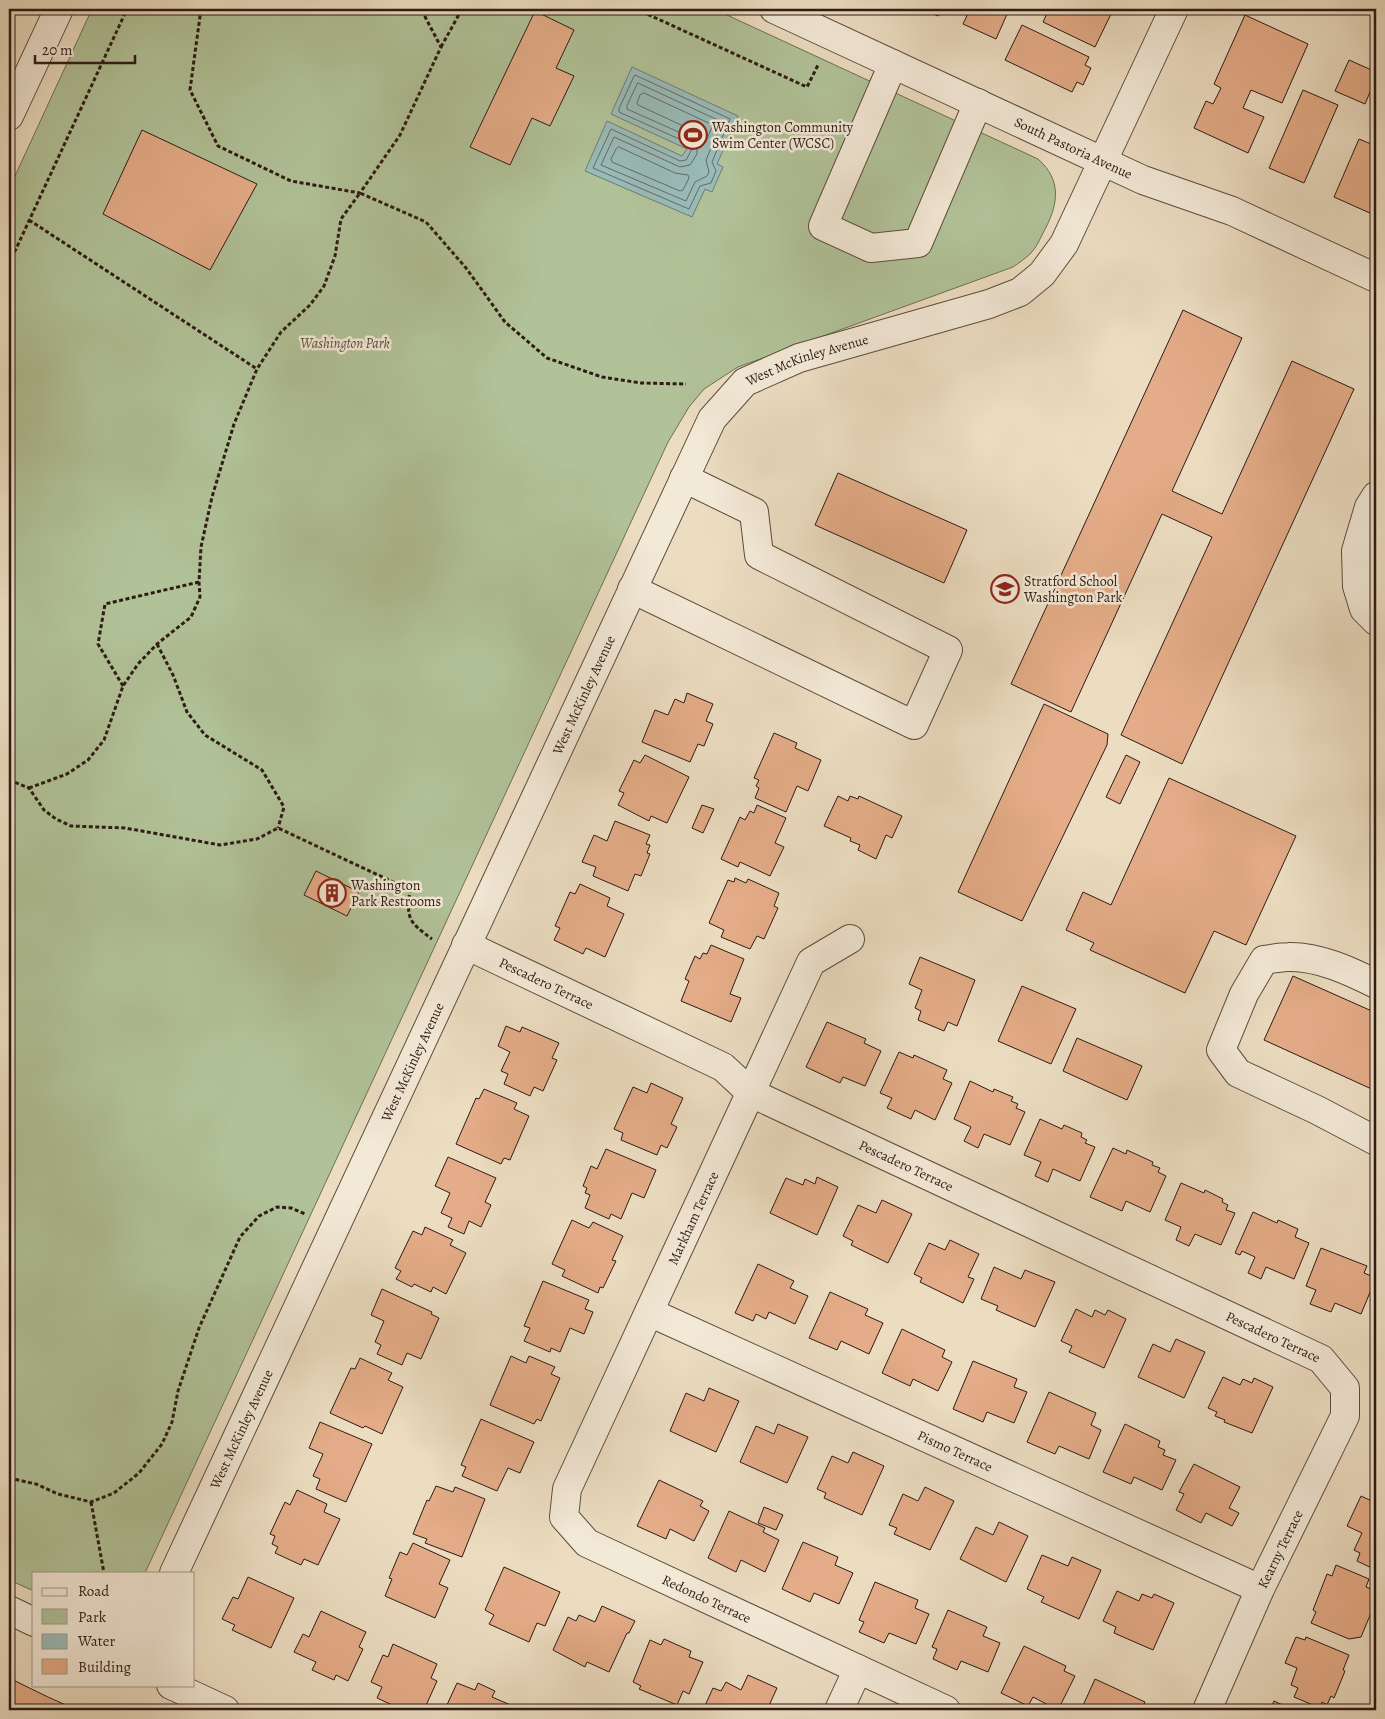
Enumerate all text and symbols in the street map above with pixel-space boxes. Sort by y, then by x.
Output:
scale bar [35,32,135,64]
text: 20 m [42,40,73,60]
street label: South Pastoria Avenue [1011,113,1135,184]
place label: Washington Community Swim Center (WCSC) [711,118,854,153]
sports icon: Washington Community Swim Center (WCSC) [678,120,708,150]
street label: West McKinley Avenue [742,330,871,391]
park label: Washington Park [300,334,390,353]
place label: Stratford School Washington Park [1023,572,1123,607]
school or university icon: Stratford School Washington Park [990,574,1020,604]
street label: West McKinley Avenue [548,632,620,759]
place label: Washington Park Restrooms [350,876,441,911]
building icon: Washington Park Restrooms [317,878,347,908]
street label: Pescadero Terrace [496,953,597,1014]
street label: West McKinley Avenue [376,999,449,1126]
street label: Pescadero Terrace [856,1136,956,1196]
street label: Markham Terrace [663,1168,723,1268]
street label: Pescadero Terrace [1223,1307,1323,1367]
street label: West McKinley Avenue [205,1366,278,1493]
street label: Pismo Terrace [914,1426,996,1477]
street label: Kearny Terrace [1253,1507,1308,1592]
street label: Redondo Terrace [659,1570,754,1628]
legend [32,1572,195,1686]
text: Road [78,1581,110,1601]
text: Park [78,1607,107,1627]
text: Water [77,1631,115,1651]
text: Building [78,1657,131,1677]

